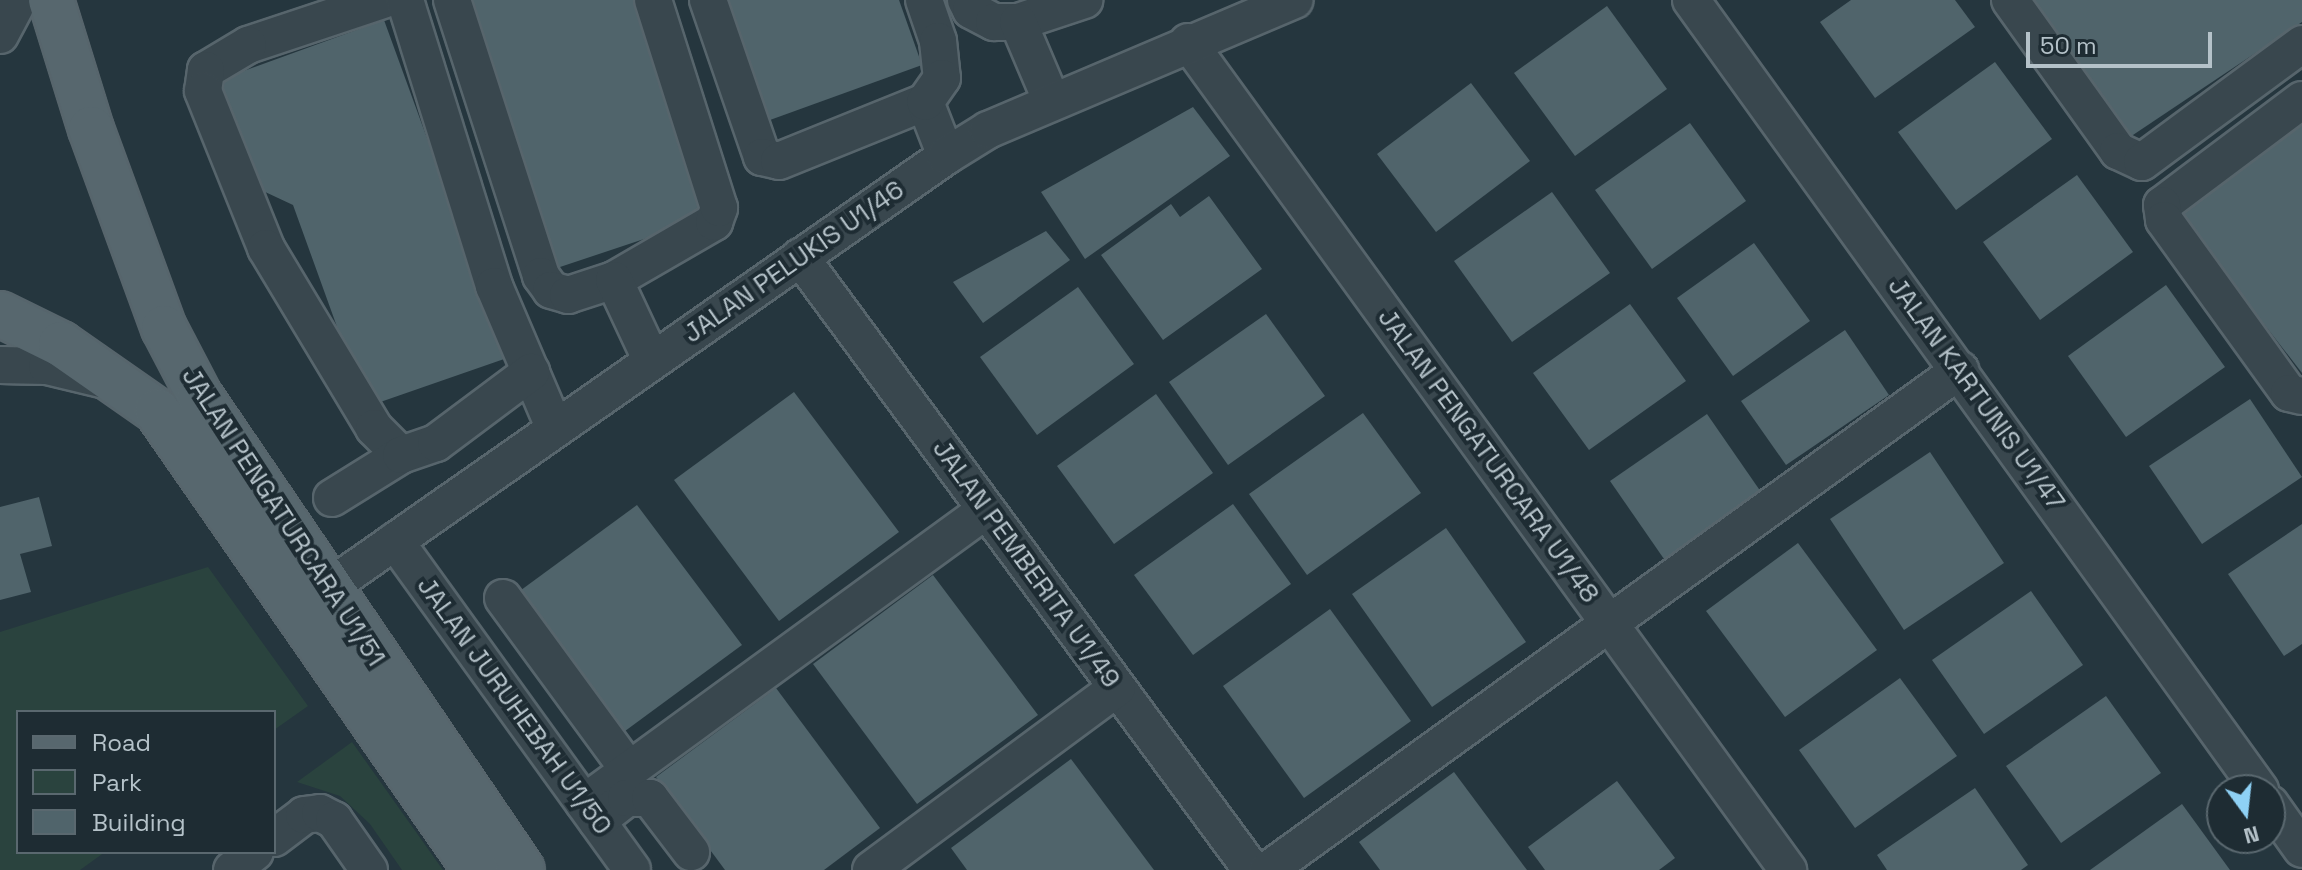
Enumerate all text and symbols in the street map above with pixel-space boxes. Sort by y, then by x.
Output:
scale bar [2030,16,2216,66]
text: 50 m [2040,30,2097,61]
street label: JALAN PELUKIS U1/46 [678,174,910,350]
street label: JALAN KARTUNIS U1/47 [1881,271,2071,517]
street label: JALAN PENGATURCARA U1/48 [1371,303,1605,609]
street label: JALAN PENGATURCARA U1/51 [175,362,391,672]
street label: JALAN PEMBERITA U1/49 [925,434,1127,694]
street label: JALAN JURUHEBAH U1/50 [410,571,618,841]
legend [16,710,276,854]
text: Road [92,727,151,758]
text: Park [92,767,142,798]
north arrow [2206,774,2286,854]
text: Building [92,807,186,838]
text: N [2241,820,2262,851]

